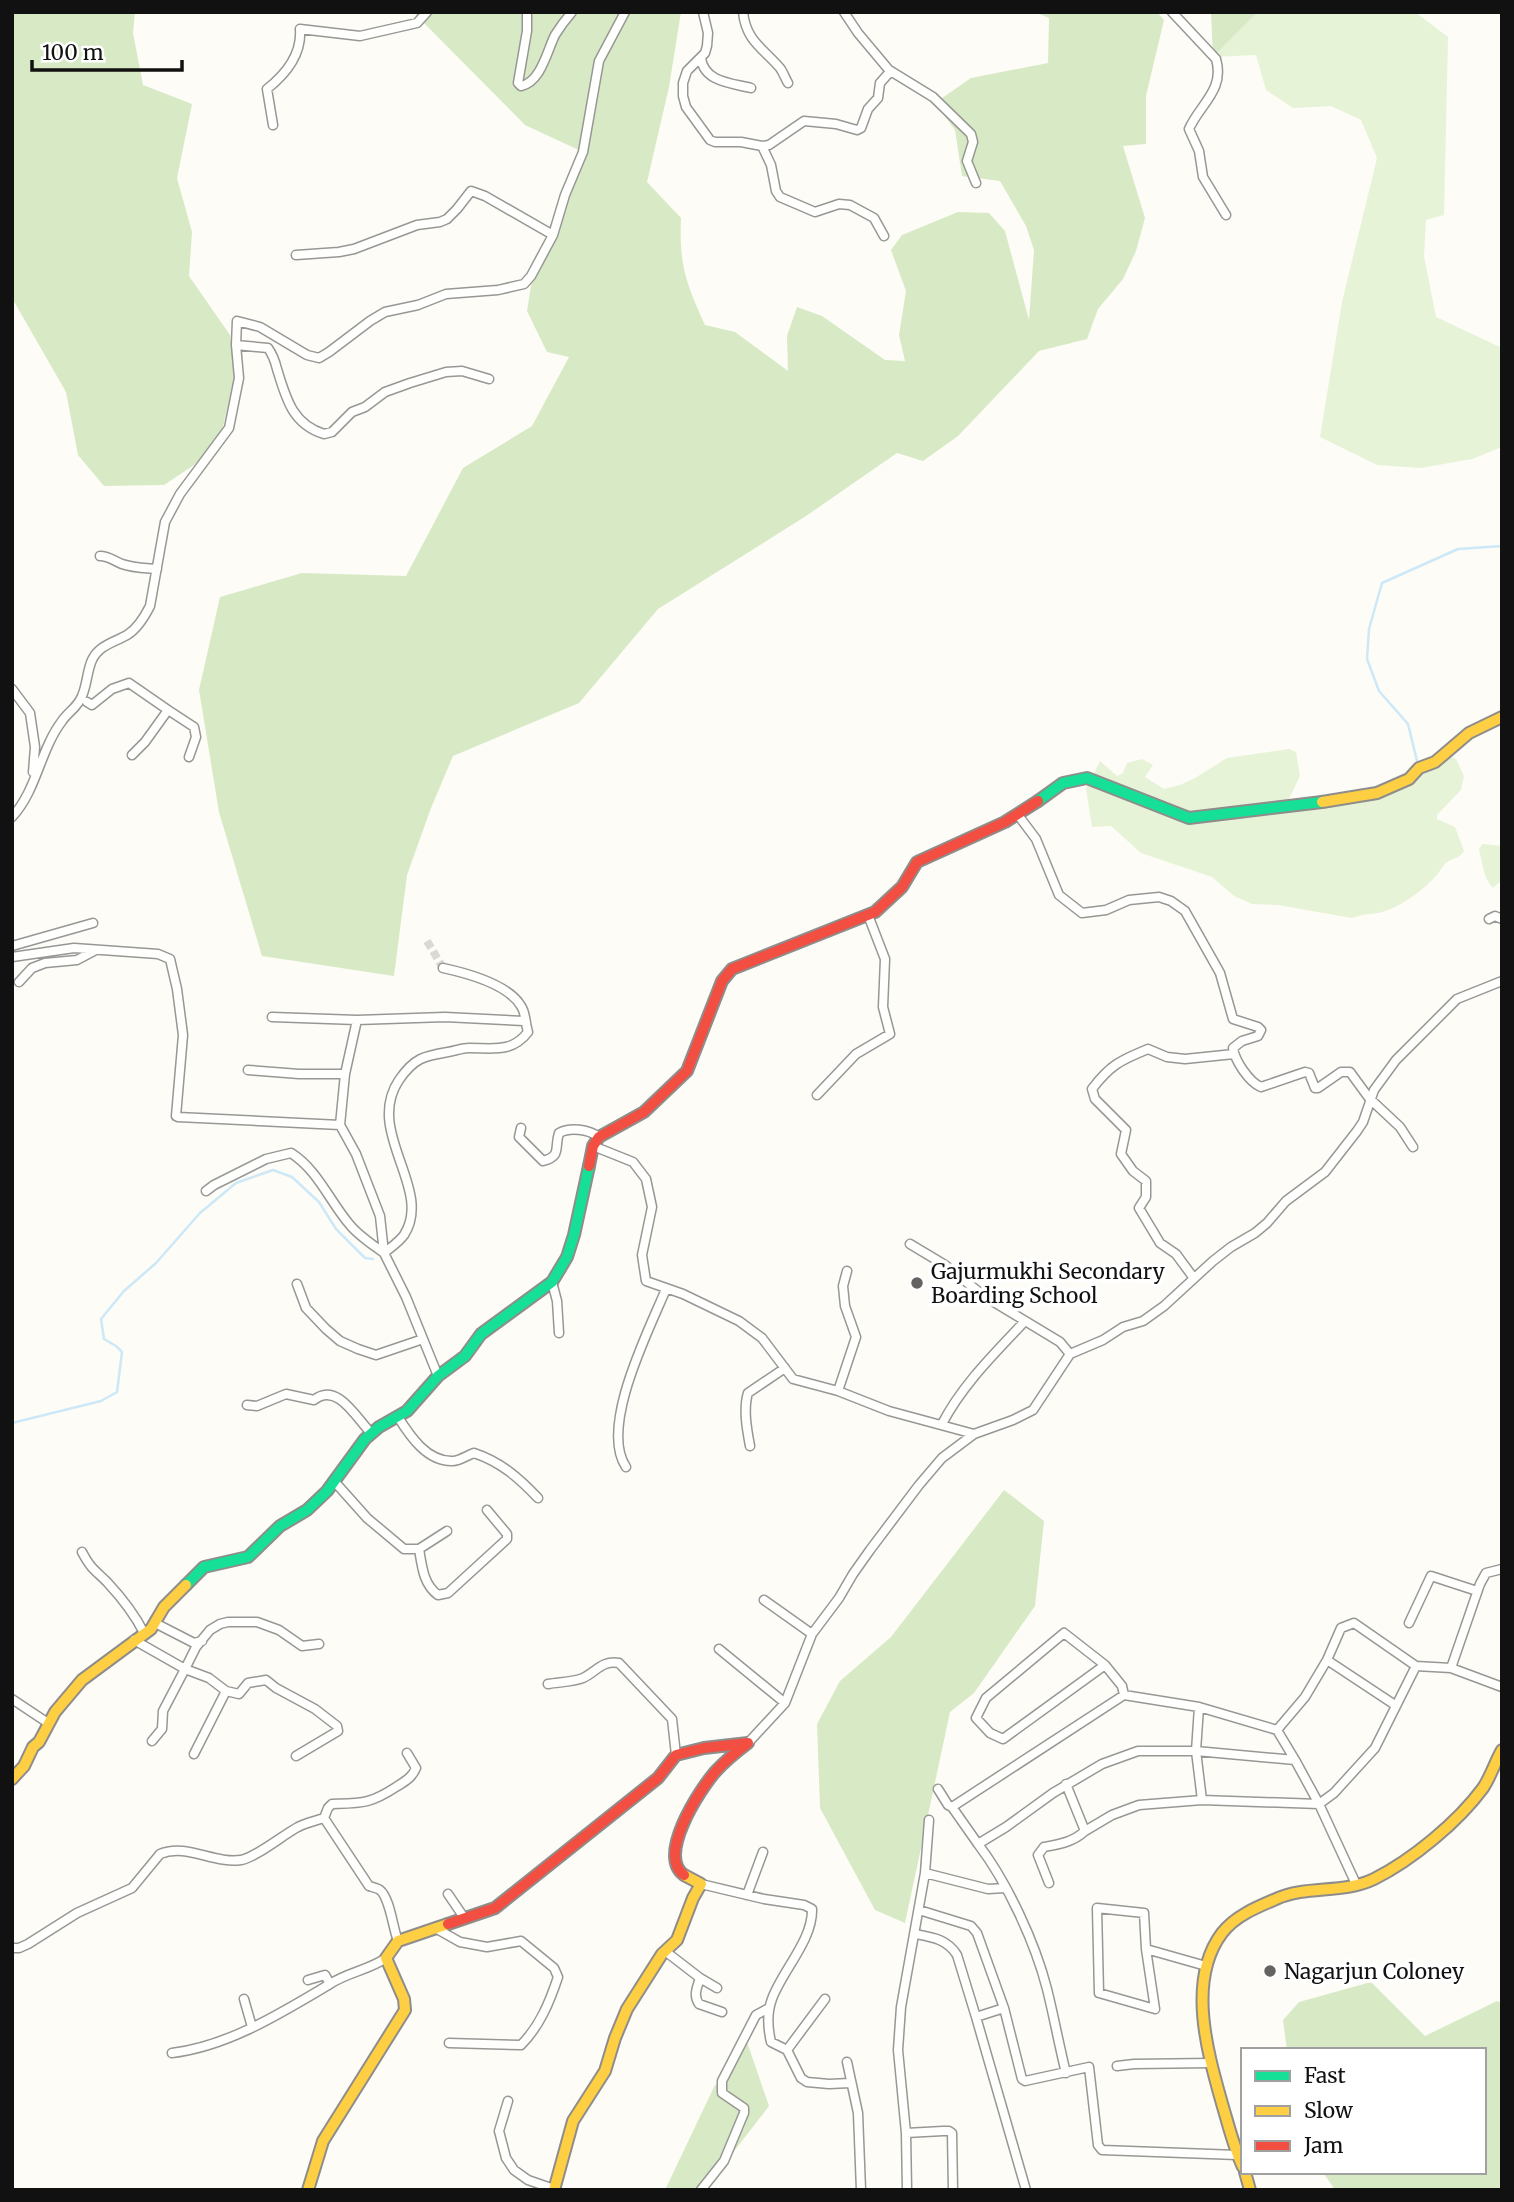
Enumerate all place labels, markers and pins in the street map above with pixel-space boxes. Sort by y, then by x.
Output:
place label: Gajurmukhi Secondary Boarding School [931,1258,1166,1309]
marker: Gajurmukhi Secondary Boarding School [909,1275,925,1291]
place label: Nagarjun Coloney [1284,1958,1465,1985]
marker: Nagarjun Coloney [1262,1963,1278,1979]

